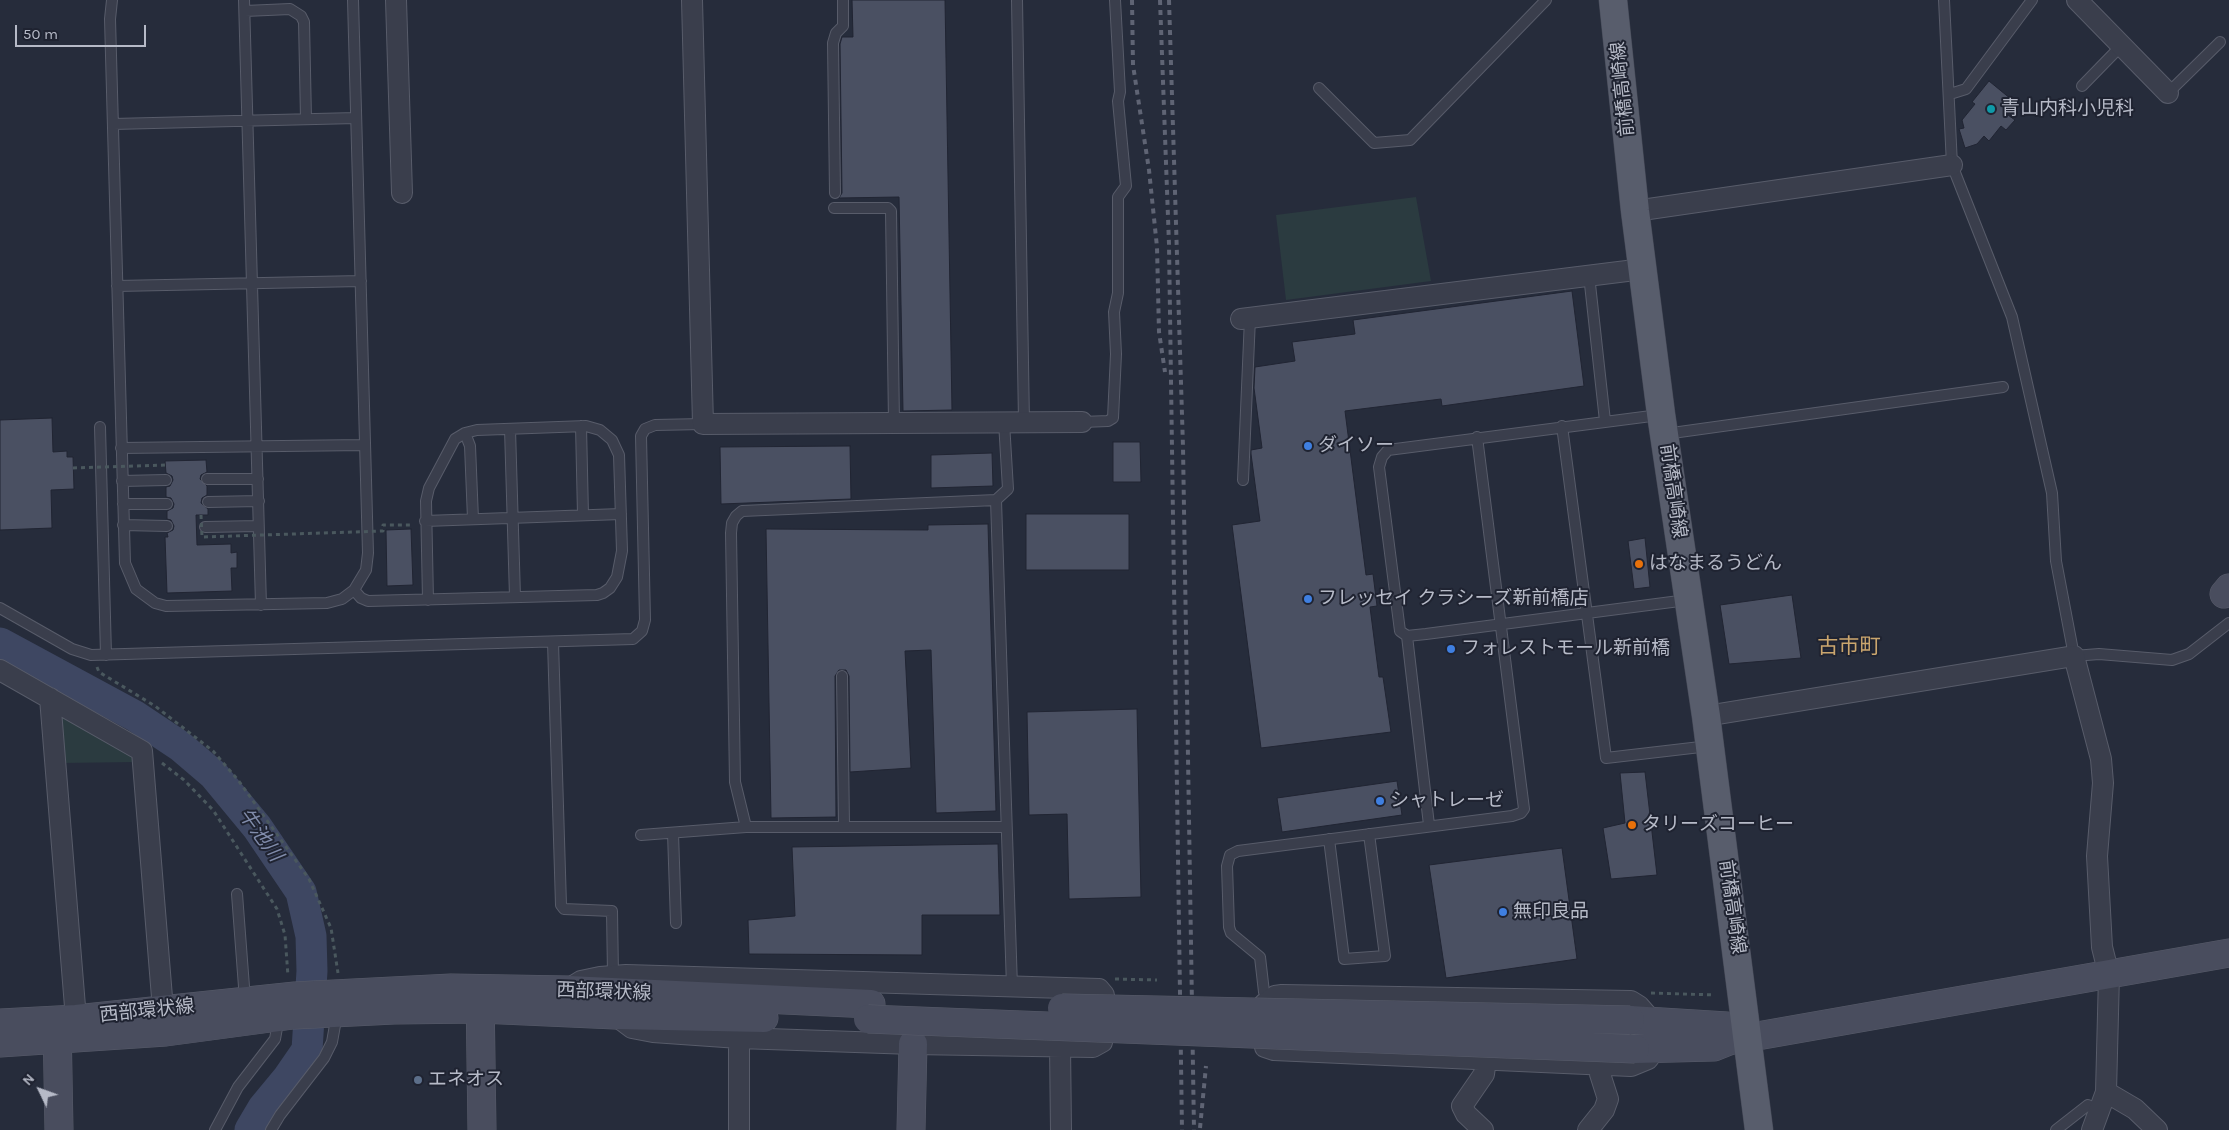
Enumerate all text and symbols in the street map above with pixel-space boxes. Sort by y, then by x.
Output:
scale bar [18,15,149,47]
text: 50 m [23,25,58,43]
street label: 前橋高崎線 [1607,41,1639,137]
place label: 青山内科小児科 [2001,98,2134,120]
marker: 青山内科小児科 [1985,103,1997,115]
place label: ダイソー [1318,435,1394,457]
marker: ダイソー [1302,440,1314,452]
street label: 前橋高崎線 [1655,442,1691,540]
place label: はなまるうどん [1649,553,1782,575]
marker: はなまるうどん [1633,558,1645,570]
place label: フレッセイ クラシーズ新前橋店 [1318,588,1589,610]
marker: フレッセイ クラシーズ新前橋店 [1302,593,1314,605]
district label: 古市町 [1818,634,1880,660]
place label: フォレストモール新前橋 [1461,638,1670,660]
marker: フォレストモール新前橋 [1445,643,1457,655]
place label: シャトレーゼ [1390,790,1504,812]
marker: シャトレーゼ [1374,795,1386,807]
water label: 牛池川 [233,804,287,866]
place label: タリーズコーヒー [1642,814,1794,836]
marker: タリーズコーヒー [1626,819,1638,831]
street label: 前橋高崎線 [1714,858,1750,956]
place label: 無印良品 [1513,901,1589,923]
marker: 無印良品 [1497,906,1509,918]
street label: 西部環状線 [556,979,652,1005]
street label: 西部環状線 [99,995,195,1027]
north arrow [15,1065,65,1115]
place label: エネオス [428,1069,504,1091]
text: N [19,1070,38,1089]
marker: エネオス [412,1074,424,1086]

